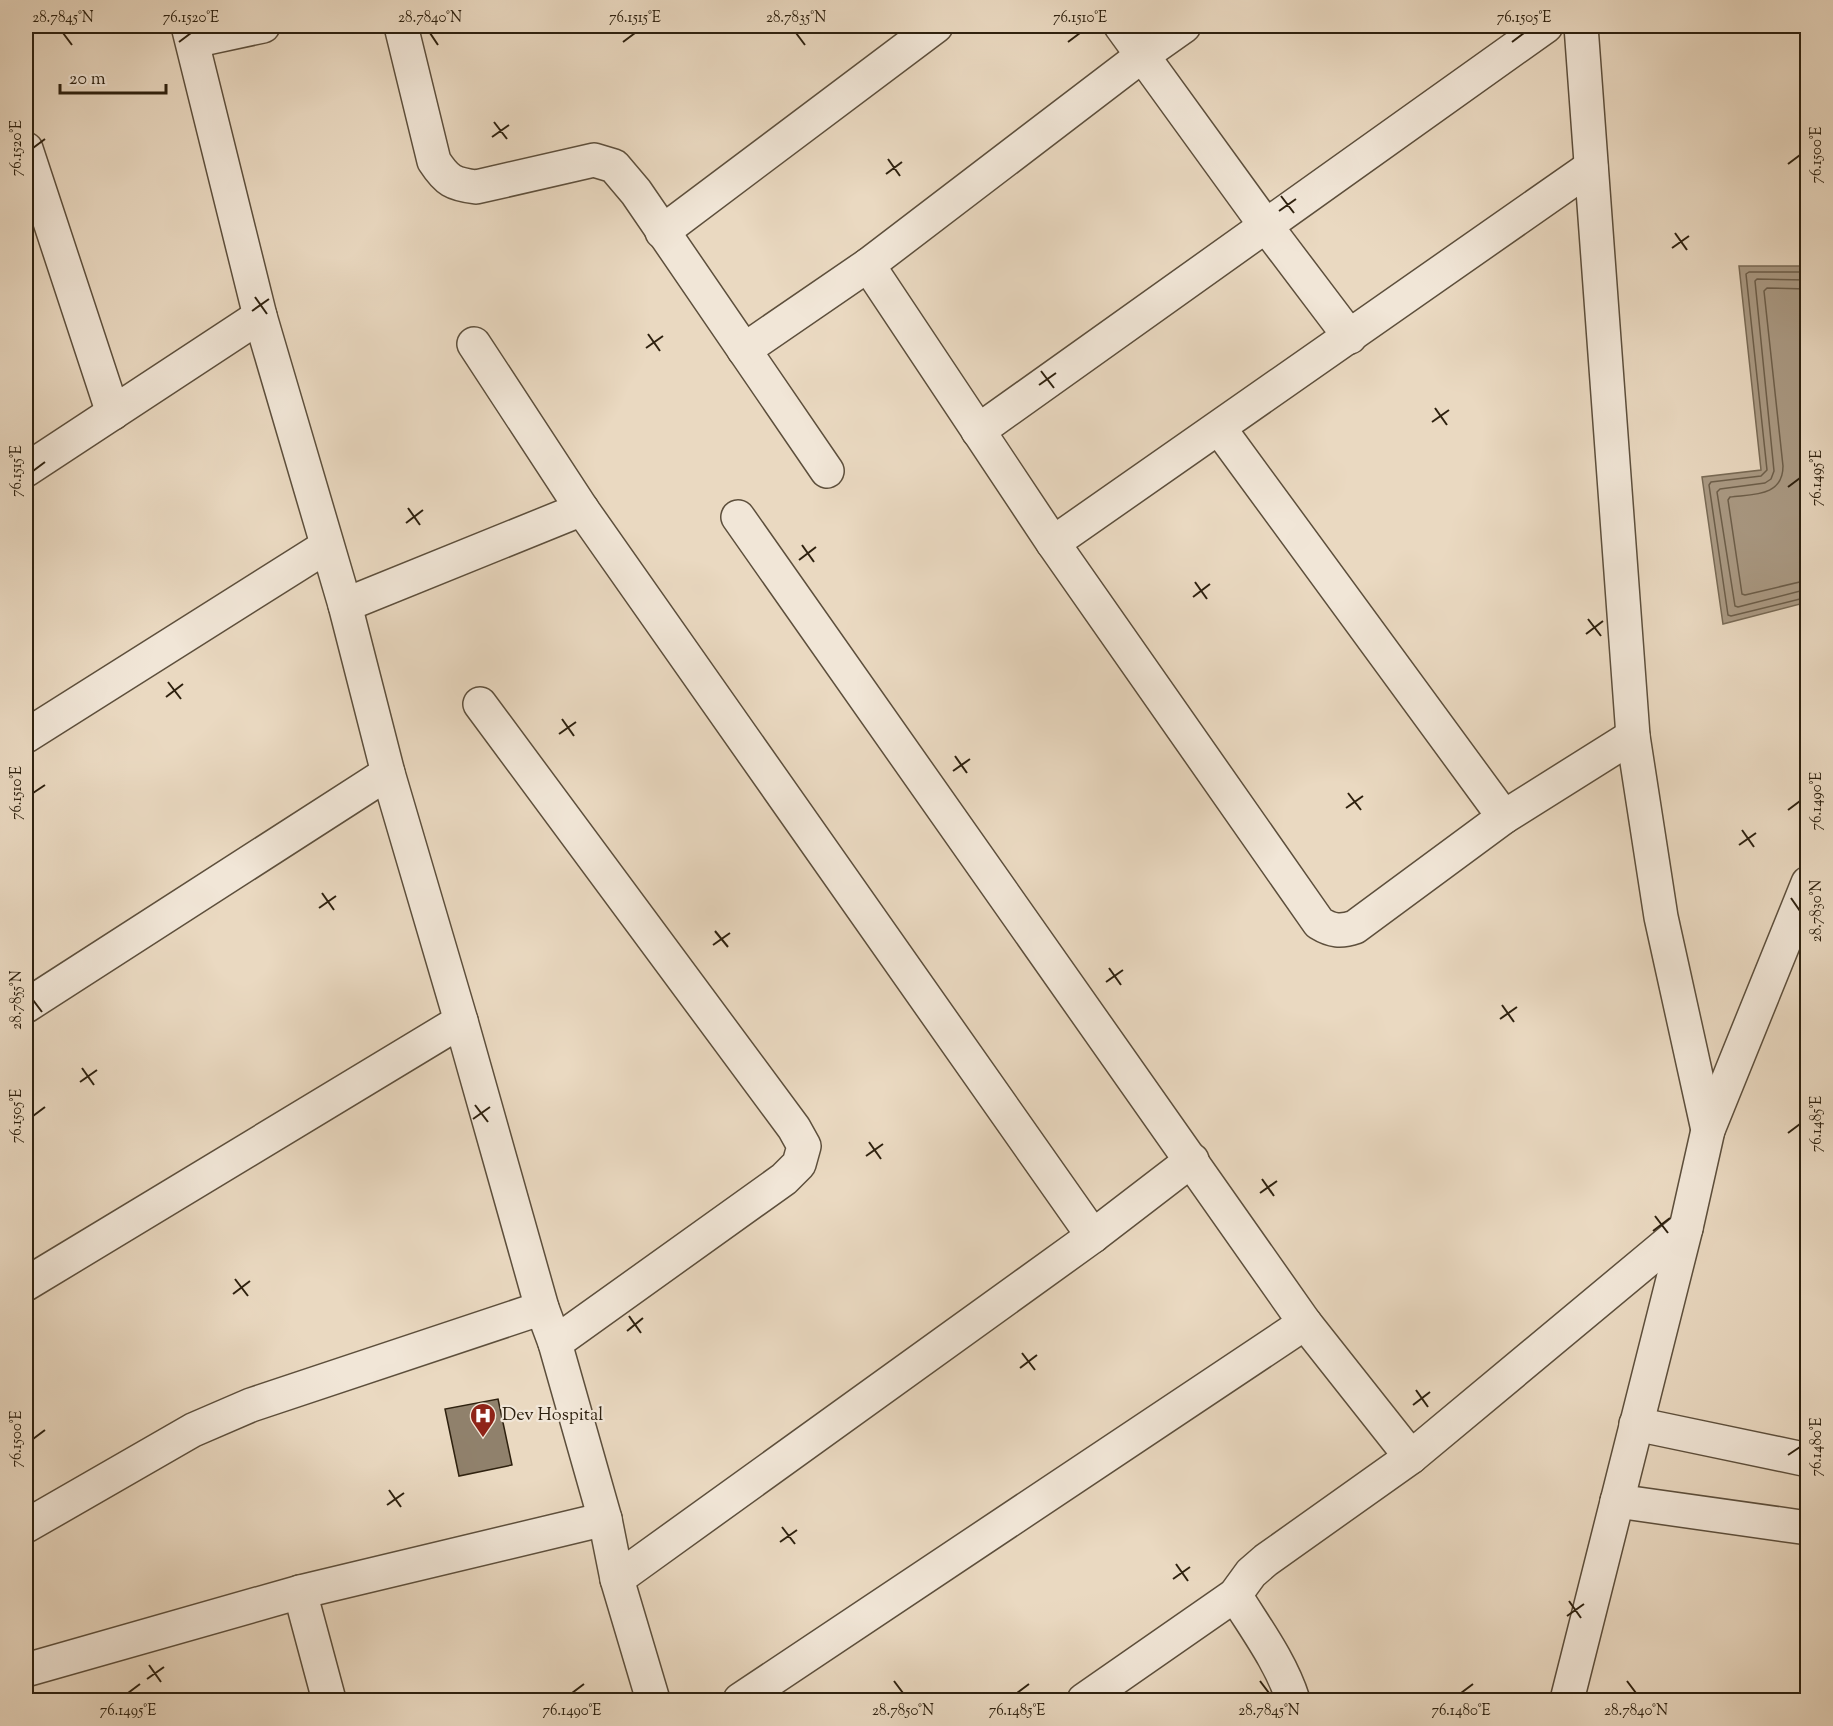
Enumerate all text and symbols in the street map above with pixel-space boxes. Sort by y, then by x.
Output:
text: 28.7845°N [32,8,94,29]
text: 76.1520°E [163,8,219,29]
text: 28.7840°N [398,8,462,29]
text: 76.1515°E [609,8,661,29]
text: 28.7835°N [766,8,826,29]
text: 76.1510°E [1053,8,1107,29]
text: 76.1505°E [1497,8,1551,29]
scale bar [60,57,166,95]
text: 20 m [69,67,106,93]
text: 76.1520°E [7,120,28,176]
text: 76.1500°E [1807,126,1828,184]
text: 76.1515°E [7,445,28,497]
text: 76.1495°E [1807,450,1828,506]
text: 76.1510°E [7,766,28,820]
text: 76.1490°E [1807,772,1828,830]
text: 28.7830°N [1807,880,1828,942]
text: 28.7855°N [7,970,28,1030]
text: 76.1505°E [7,1089,28,1143]
text: 76.1485°E [1807,1096,1828,1152]
hospital icon: Dev Hospital [468,1401,498,1439]
place label: Dev Hospital [502,1403,603,1429]
text: 76.1500°E [7,1410,28,1468]
text: 76.1480°E [1807,1417,1828,1477]
text: 76.1495°E [100,1701,156,1722]
text: 76.1490°E [543,1701,601,1722]
text: 28.7850°N [872,1701,934,1722]
text: 76.1485°E [989,1701,1045,1722]
text: 28.7845°N [1238,1701,1300,1722]
text: 76.1480°E [1431,1701,1491,1722]
text: 28.7840°N [1604,1701,1668,1722]

